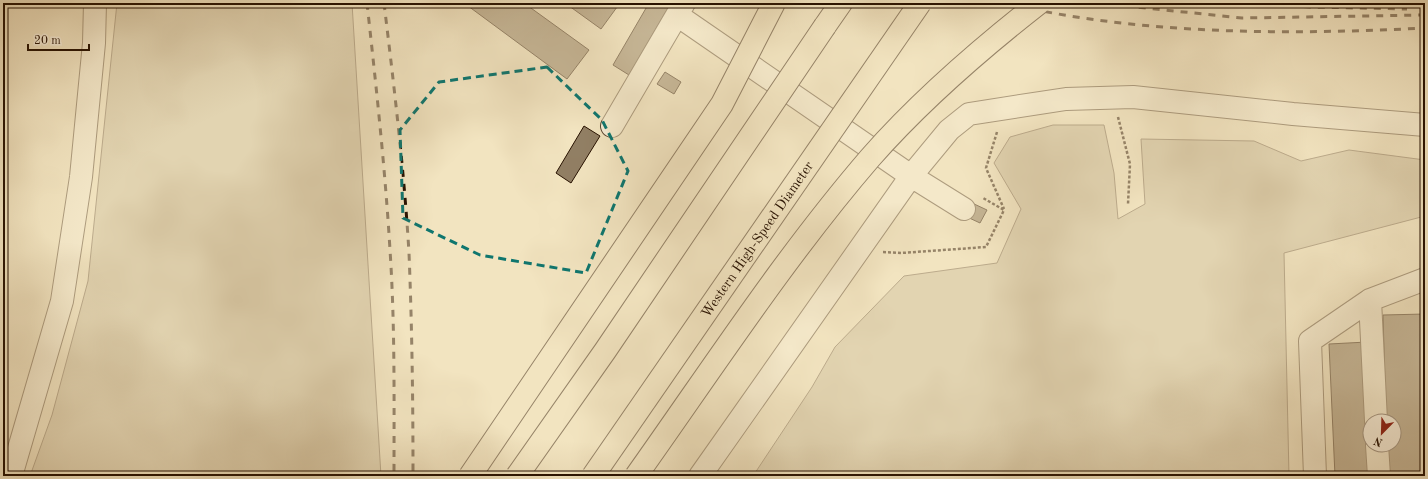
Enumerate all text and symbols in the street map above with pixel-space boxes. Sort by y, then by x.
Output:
scale bar [28,26,89,52]
text: 20 m [34,35,61,47]
street label: Western High-Speed Diameter [699,159,816,320]
north arrow [1362,413,1402,453]
text: N [1372,434,1385,448]

